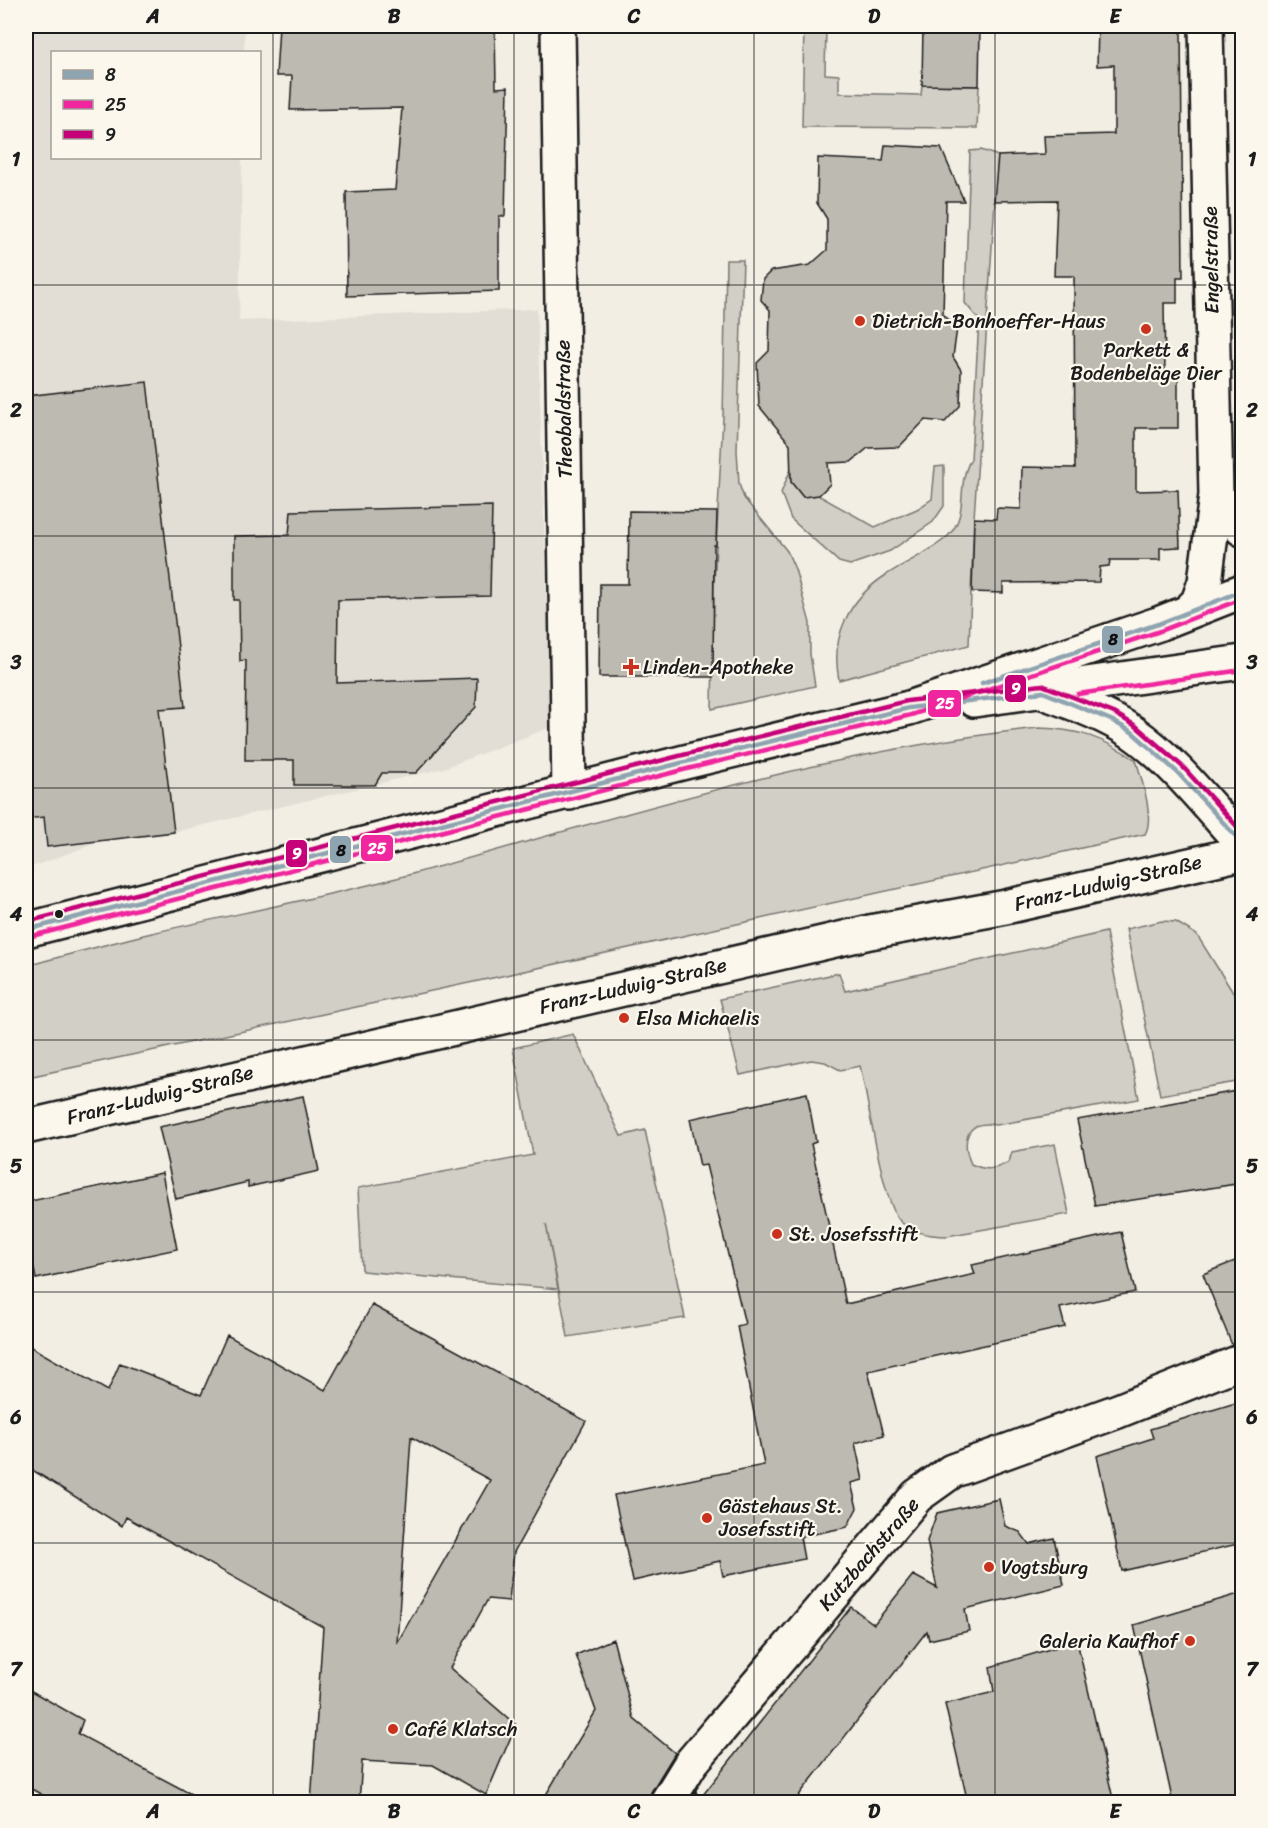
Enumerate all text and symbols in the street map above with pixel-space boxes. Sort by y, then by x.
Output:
text: A [145,0,160,34]
text: B [388,0,401,34]
text: C [627,0,641,34]
text: D [868,0,881,34]
text: E [1109,0,1122,34]
legend [51,51,261,159]
text: 8 [105,59,116,91]
text: 25 [105,89,126,121]
text: 9 [105,119,116,151]
text: 1 [12,142,21,177]
text: 1 [1248,142,1257,177]
street label: Engelstraße [1193,206,1229,314]
place label: Dietrich-Bonhoeffer-Haus [872,304,1106,339]
marker: Dietrich-Bonhoeffer-Haus [853,314,867,328]
marker: Parkett & Bodenbeläge Dier [1139,322,1153,336]
place label: Parkett & Bodenbeläge Dier [1070,333,1222,391]
street label: Theobaldstraße [545,339,583,479]
text: 2 [9,393,22,428]
text: 2 [1245,393,1258,428]
line badge: 8 [1101,625,1124,654]
text: 8 [1107,625,1118,654]
text: 3 [10,645,22,680]
text: 3 [1246,645,1258,680]
place label: Linden-Apotheke [643,650,793,685]
marker: Linden-Apotheke [624,660,638,674]
line badge: 9 [1004,674,1027,703]
text: 9 [1011,674,1021,703]
line badge: 25 [927,689,962,718]
text: 25 [934,689,955,718]
line badge: 25 [360,834,394,862]
text: 25 [366,834,387,863]
line badge: 8 [329,835,352,864]
text: 8 [335,836,346,865]
line badge: 9 [285,839,308,868]
text: 9 [292,839,302,868]
street label: Franz-Ludwig-Straße [1011,844,1205,922]
text: 4 [9,897,23,932]
text: 4 [1245,897,1259,932]
unlabelled marker [53,908,65,920]
street label: Franz-Ludwig-Straße [536,947,730,1025]
place label: Elsa Michaelis [636,1001,760,1036]
marker: Elsa Michaelis [617,1011,631,1025]
street label: Franz-Ludwig-Straße [63,1055,257,1135]
text: 5 [10,1149,22,1184]
text: 5 [1246,1149,1258,1184]
place label: St. Josefsstift [789,1217,918,1252]
marker: St. Josefsstift [770,1227,784,1241]
text: 6 [9,1400,22,1435]
text: 6 [1245,1400,1258,1435]
place label: Gästehaus St. Josefsstift [718,1489,843,1547]
street label: Kutzbachstraße [809,1489,929,1619]
marker: Gästehaus St. Josefsstift [700,1511,714,1525]
place label: Vogtsburg [1001,1550,1088,1585]
marker: Vogtsburg [982,1560,996,1574]
place label: Galeria Kaufhof [1039,1624,1180,1659]
marker: Galeria Kaufhof [1183,1634,1197,1648]
text: 7 [10,1652,23,1687]
text: 7 [1246,1652,1259,1687]
place label: Café Klatsch [405,1712,517,1747]
marker: Café Klatsch [386,1722,400,1736]
text: A [145,1794,160,1828]
text: B [388,1794,401,1828]
text: C [627,1794,641,1828]
text: D [868,1794,881,1828]
text: E [1109,1794,1122,1828]

